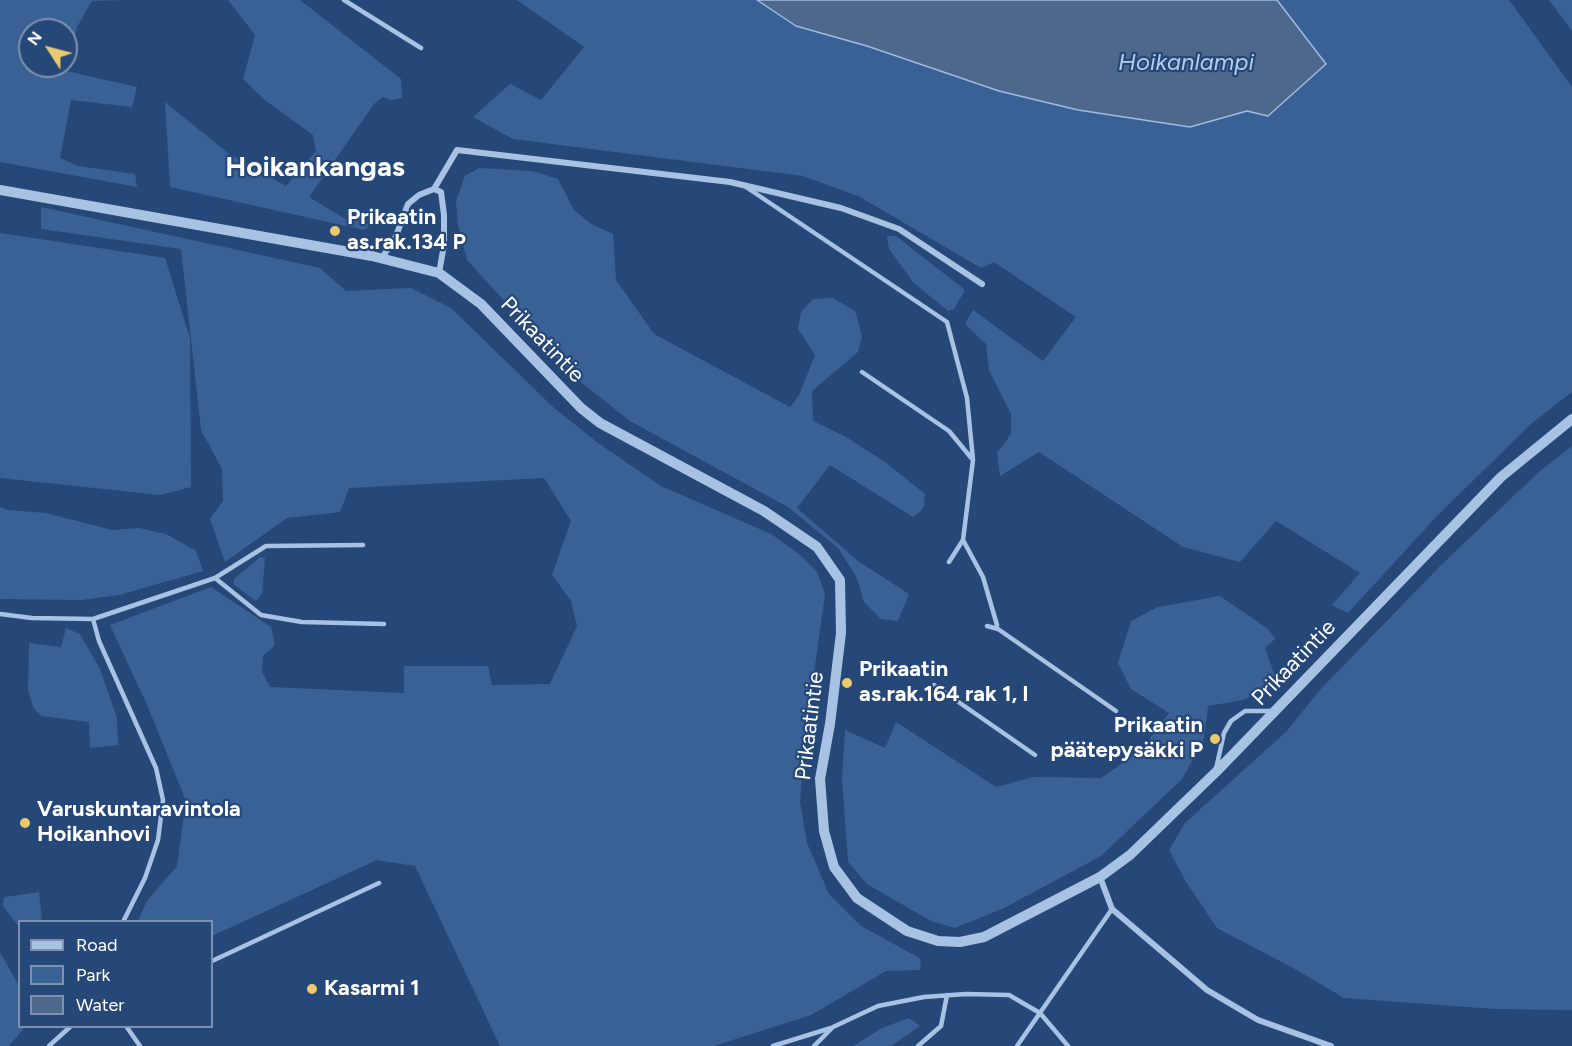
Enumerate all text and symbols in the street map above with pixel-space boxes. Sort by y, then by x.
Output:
north arrow [18,18,78,78]
text: N [23,28,46,49]
water label: Hoikanlampi [1118,49,1254,77]
district label: Hoikankangas [225,151,405,185]
place label: Prikaatin as.rak.134 P [347,205,466,256]
marker: Prikaatin as.rak.134 P [328,224,342,238]
street label: Prikaatintie [495,292,589,388]
street label: Prikaatintie [1247,615,1341,711]
place label: Prikaatin as.rak.164 rak 1, I [859,657,1029,708]
street label: Prikaatintie [790,670,830,782]
marker: Prikaatin as.rak.164 rak 1, I [840,676,854,690]
place label: Prikaatin päätepysäkki P [1050,713,1203,764]
marker: Prikaatin päätepysäkki P [1208,732,1222,746]
place label: Varuskuntaravintola Hoikanhovi [37,797,241,848]
marker: Varuskuntaravintola Hoikanhovi [18,816,32,830]
legend [18,920,213,1028]
text: Road [76,934,117,956]
text: Park [76,964,110,986]
place label: Kasarmi 1 [324,976,420,1002]
marker: Kasarmi 1 [305,982,319,996]
text: Water [76,994,124,1016]

